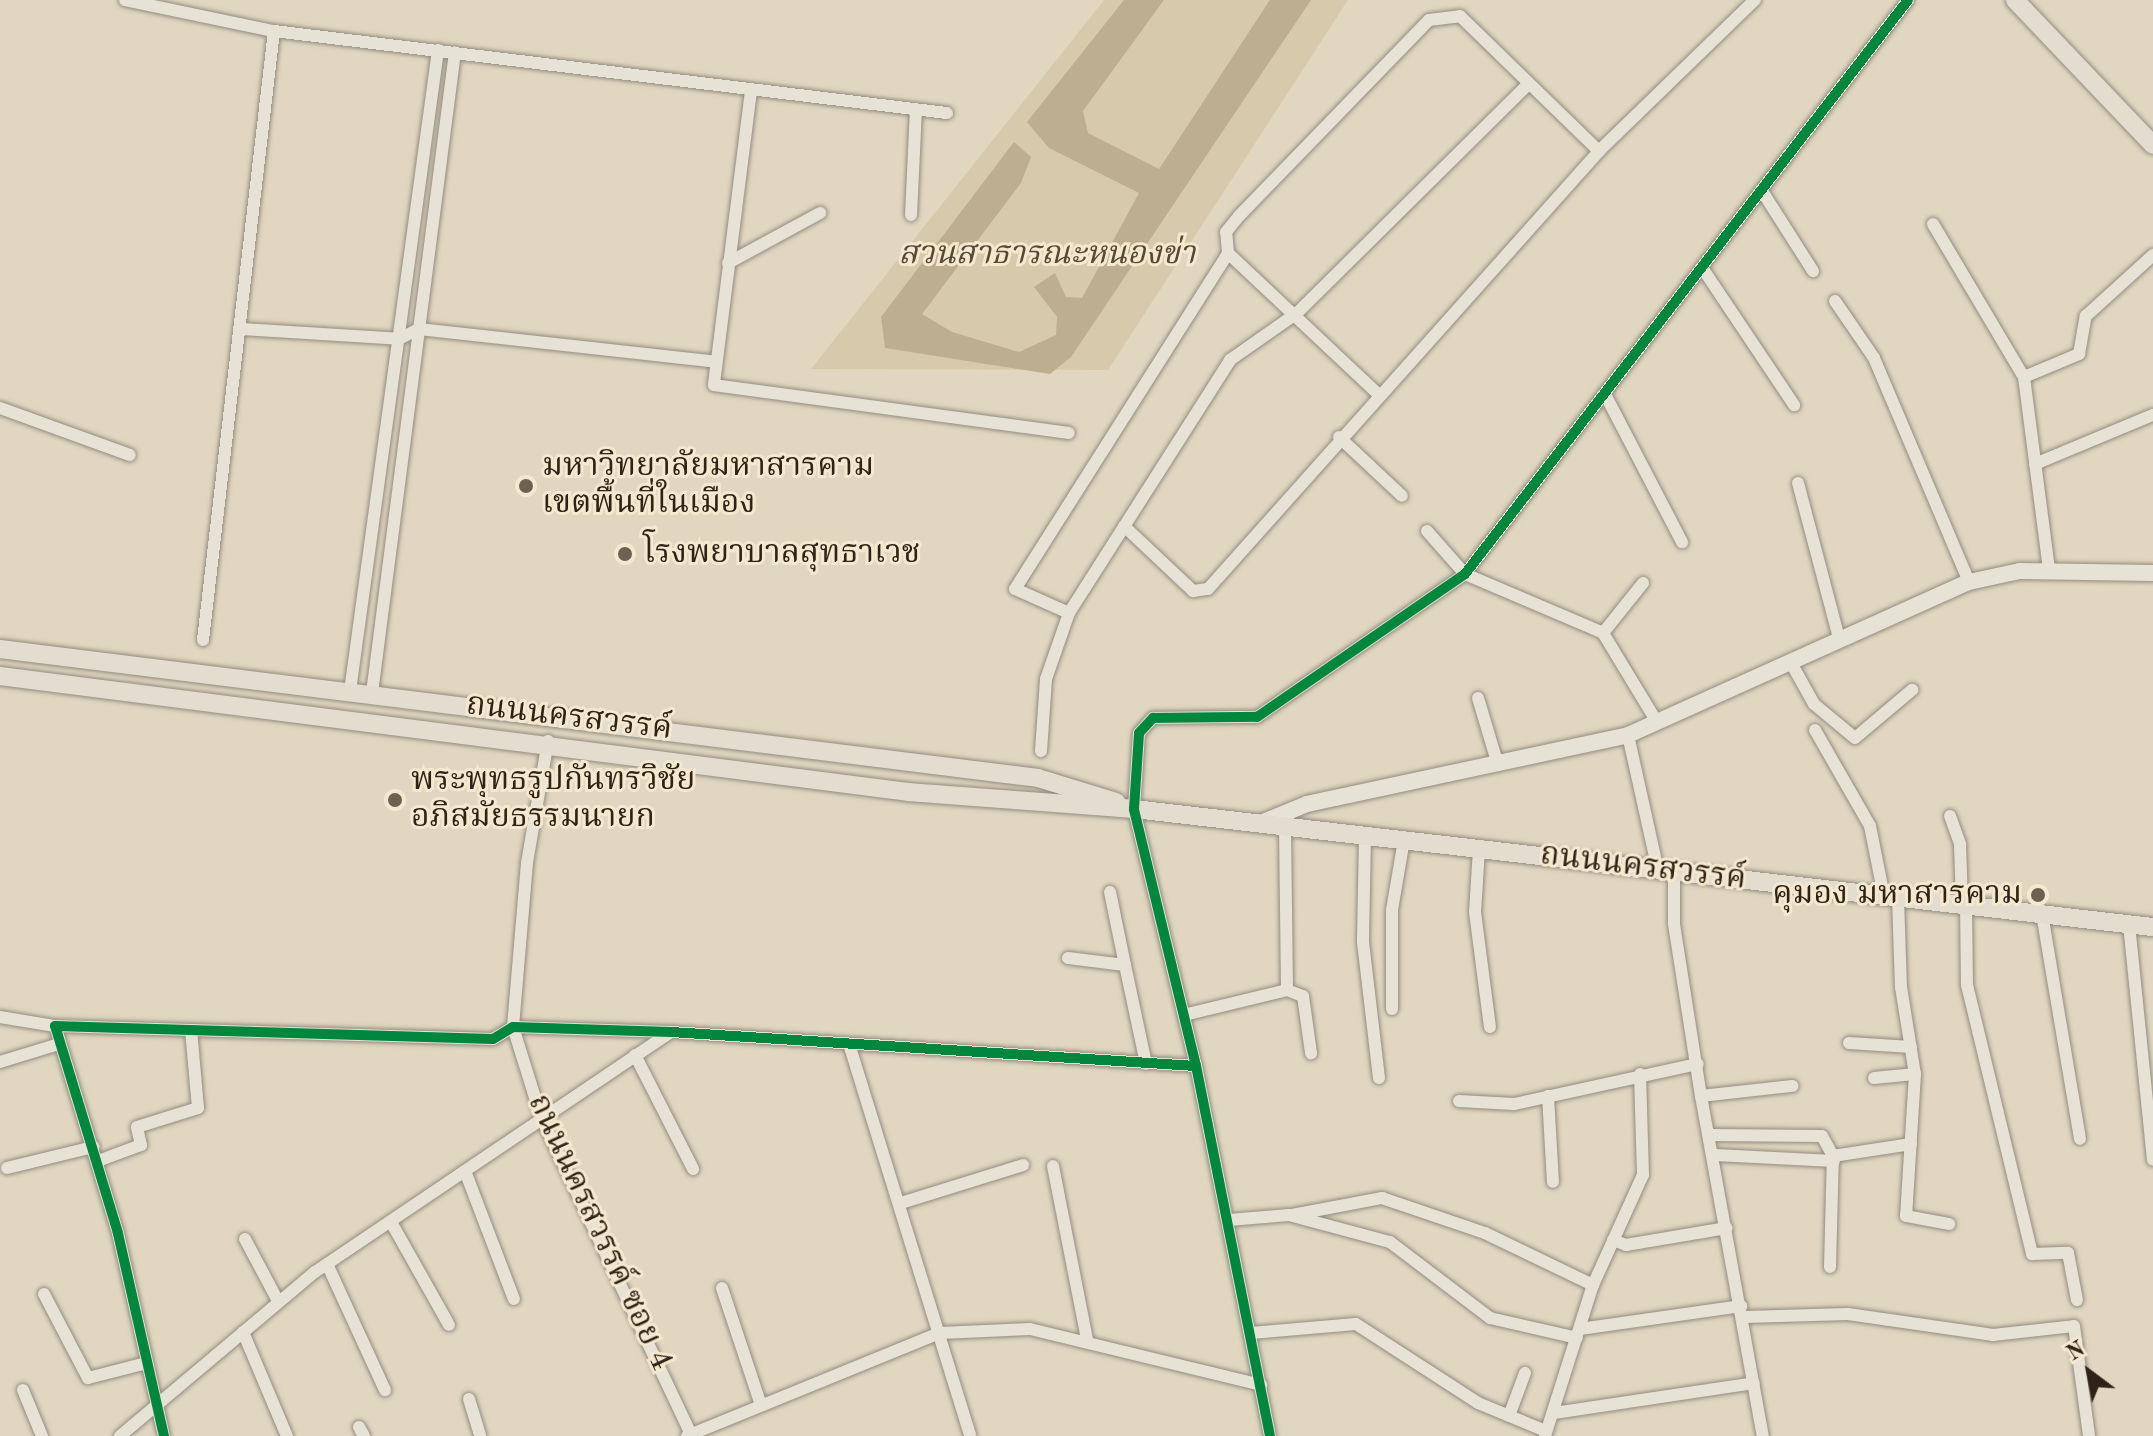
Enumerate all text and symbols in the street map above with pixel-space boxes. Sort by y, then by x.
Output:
park label: สวนสาธารณะหนองข่า [898,236,1196,274]
place label: มหาวิทยาลัยมหาสารคาม เขตพื้นที่ในเมือง [542,449,874,524]
marker: มหาวิทยาลัยมหาสารคาม เขตพื้นที่ในเมือง [517,477,535,495]
place label: โรงพยาบาลสุทธาเวช [643,535,920,573]
marker: โรงพยาบาลสุทธาเวช [614,543,636,565]
street label: ถนนนครสวรรค์ [464,686,674,750]
place label: พระพุทธรูปกันทรวิชัย อภิสมัยธรรมนายก [411,763,695,838]
marker: พระพุทธรูปกันทรวิชัย อภิสมัยธรรมนายก [386,791,404,809]
street label: ถนนนครสวรรค์ [1538,836,1748,900]
place label: คุมอง มหาสารคาม [1772,876,2022,914]
marker: คุมอง มหาสารคาม [2029,886,2047,904]
street label: ถนนนครสวรรค์ ซอย 4 [518,1089,680,1377]
north arrow [2049,1332,2129,1412]
text: N [2063,1338,2089,1365]

